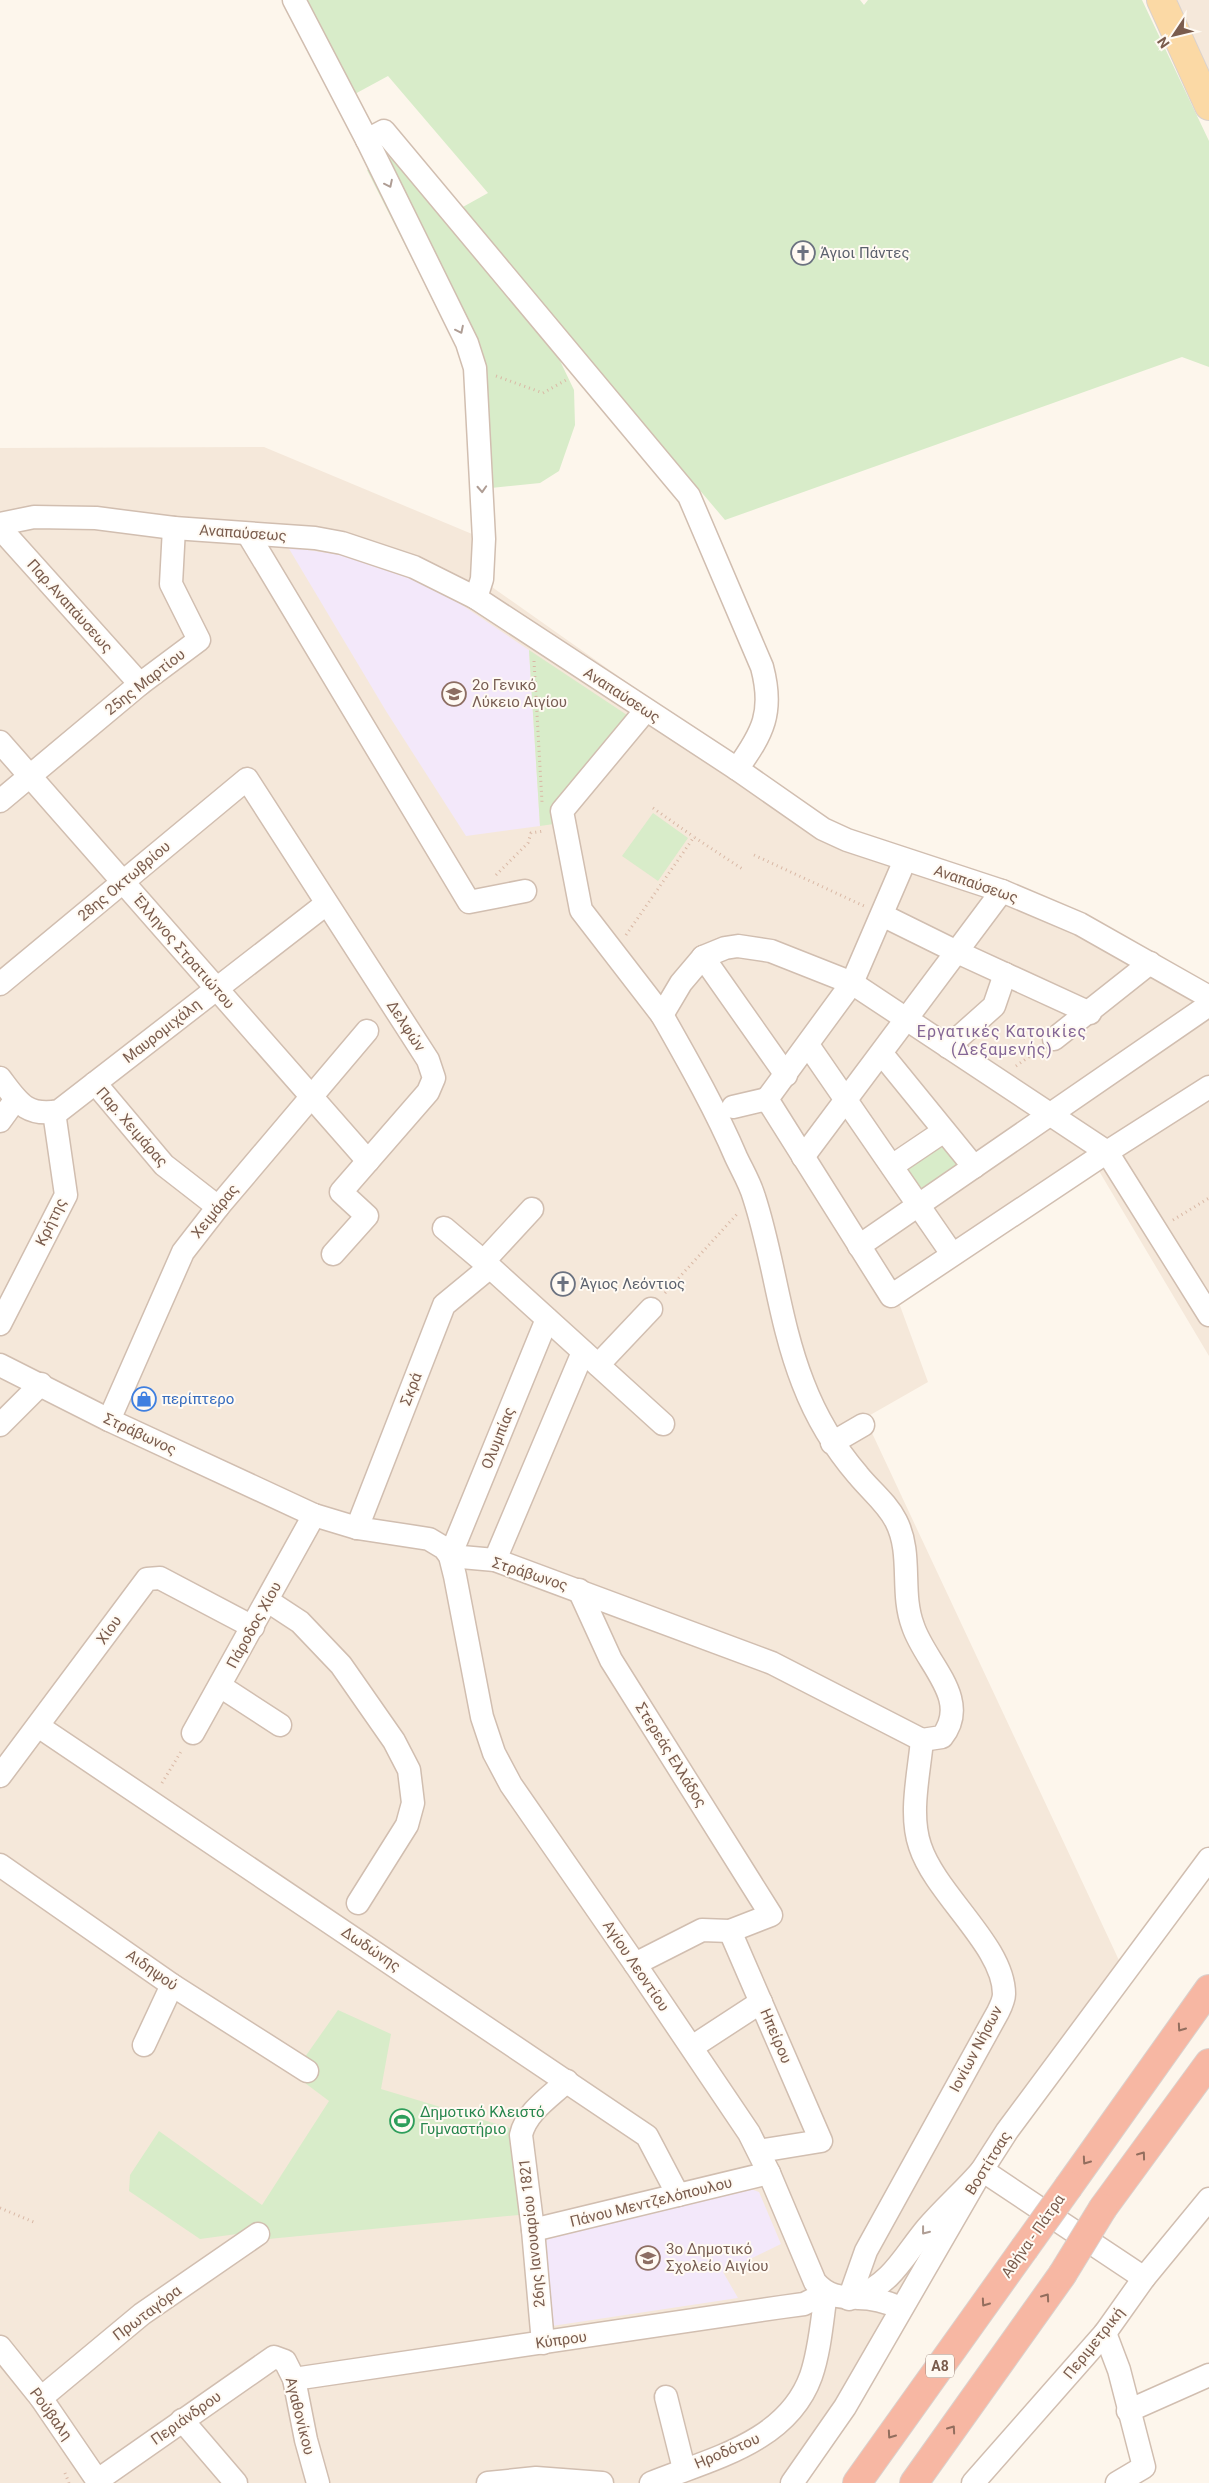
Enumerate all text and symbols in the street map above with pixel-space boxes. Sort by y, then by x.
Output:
north arrow [1149,10,1199,60]
text: N [1154,34,1173,51]
one-way arrow [383,179,393,188]
church icon: Άγιοι Πάντες [790,240,816,266]
place label: Άγιοι Πάντες [820,244,909,262]
one-way arrow [454,325,464,334]
one-way arrow [476,486,487,494]
street label: Αναπαύσεως [199,521,287,545]
street label: Παρ.Αναπάυσεως [23,556,117,656]
street label: 25ης Μαρτίου [101,645,189,719]
street label: Αναπαύσεως [580,664,664,726]
place label: 2ο Γενικό Λύκειο Αιγίου [472,676,567,711]
school or university icon: 2ο Γενικό Λύκειο Αιγίου [441,681,467,707]
street label: 28ης Οκτωβρίου [74,837,174,925]
street label: Αναπαύσεως [932,861,1020,907]
street label: Έλληνος Στρατιώτου [129,891,238,1013]
street label: Μαυρομιχάλη [119,995,205,1067]
street label: Δελφών [383,997,429,1055]
district label: Εργατικές Κατοικίες (Δεξαμενής) [917,1022,1087,1059]
street label: Παρ. Χειμάρας [92,1083,172,1171]
street label: Χειμάρας [188,1180,242,1242]
street label: Κρήτης [32,1195,70,1249]
church icon: Άγιος Λεόντιος [550,1271,576,1297]
place label: Άγιος Λεόντιος [580,1275,685,1293]
street label: Σκρά [397,1369,426,1408]
shop icon: περίπτερο [131,1386,157,1412]
place label: περίπτερο [162,1390,234,1408]
street label: Ολυμπίας [477,1404,519,1472]
street label: Στράβωνος [101,1409,179,1459]
street label: Στράβωνος [490,1553,570,1595]
street label: Πάροδος Χίου [223,1579,285,1671]
street label: Χίου [93,1612,125,1648]
street label: Στερεάς Ελλάδος [632,1699,710,1811]
street label: Αγίου Λεοντίου [599,1917,673,2015]
street label: Δωδώνης [338,1923,404,1975]
street label: Αιδηψού [123,1946,181,1994]
street label: Ιονίων Νήσων [946,2003,1006,2095]
street label: Ηπείρου [756,2006,796,2066]
one-way arrow [1178,2022,1187,2032]
place label: Δημοτικό Κλειστό Γυμναστήριο [420,2103,545,2138]
sports icon: Δημοτικό Κλειστό Γυμναστήριο [389,2108,415,2134]
street label: Βοστίτσας [961,2128,1015,2198]
one-way arrow [1136,2151,1145,2161]
one-way arrow [1084,2155,1092,2164]
street label: 26ης Ιανουαρίου 1821 [515,2158,549,2308]
street label: Πάνου Μεντζελόπουλου [568,2173,734,2231]
street label: Αθήνα - Πάτρα [997,2190,1069,2281]
one-way arrow [923,2225,931,2234]
place label: 3ο Δημοτικό Σχολείο Αιγίου [666,2240,769,2275]
school or university icon: 3ο Δημοτικό Σχολείο Αιγίου [635,2245,661,2271]
street label: Πρωταγόρα [109,2281,185,2344]
one-way arrow [1040,2293,1049,2303]
one-way arrow [982,2297,991,2307]
street label: Περιμετρική [1060,2304,1128,2382]
street label: Κύπρου [534,2327,588,2353]
road number: Α8 [926,2354,954,2378]
street label: Αγαθονίκου [282,2375,318,2457]
street label: Ρούβαλη [26,2384,76,2444]
street label: Περιάνδρου [147,2387,225,2449]
one-way arrow [946,2425,955,2435]
street label: Ηροδότου [692,2429,762,2473]
one-way arrow [888,2429,897,2439]

